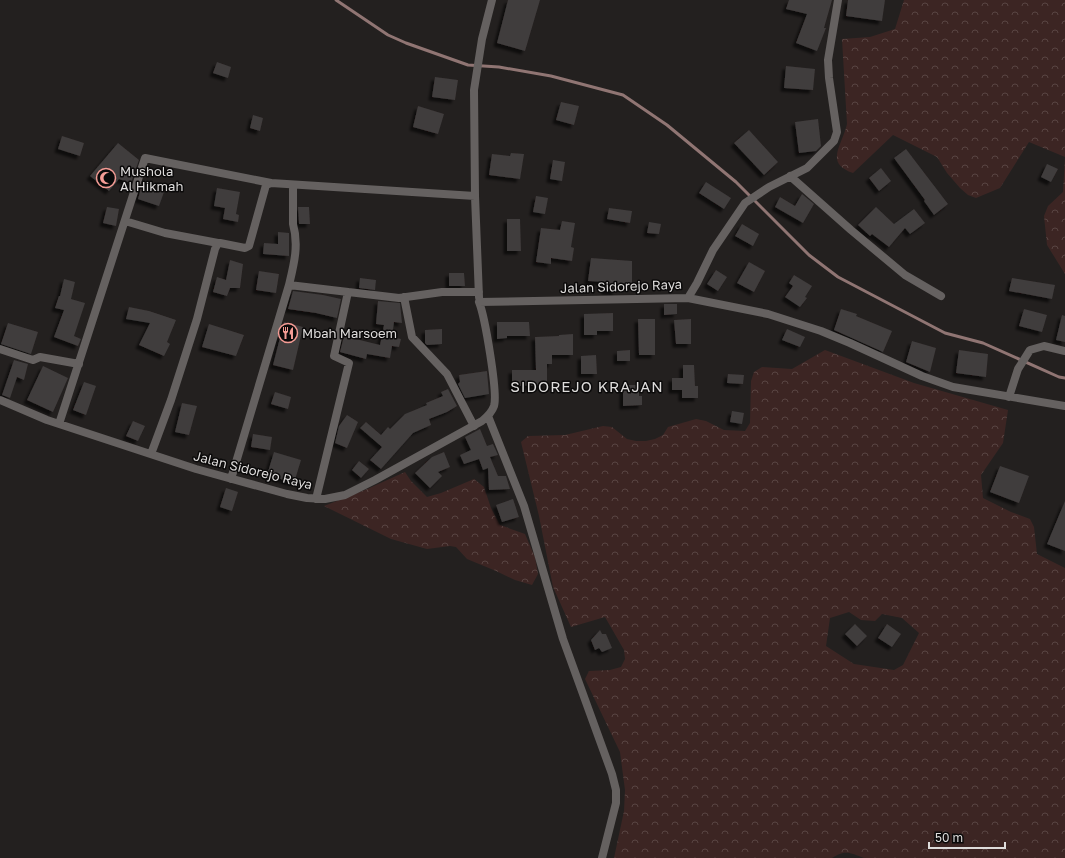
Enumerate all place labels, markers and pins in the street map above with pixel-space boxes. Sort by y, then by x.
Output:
place label: Mushola Al Hikmah [120,163,183,194]
mosque icon: Mushola Al Hikmah [95,167,117,189]
restaurant icon: Mbah Marsoem [277,322,299,344]
place label: Mbah Marsoem [302,325,397,341]

